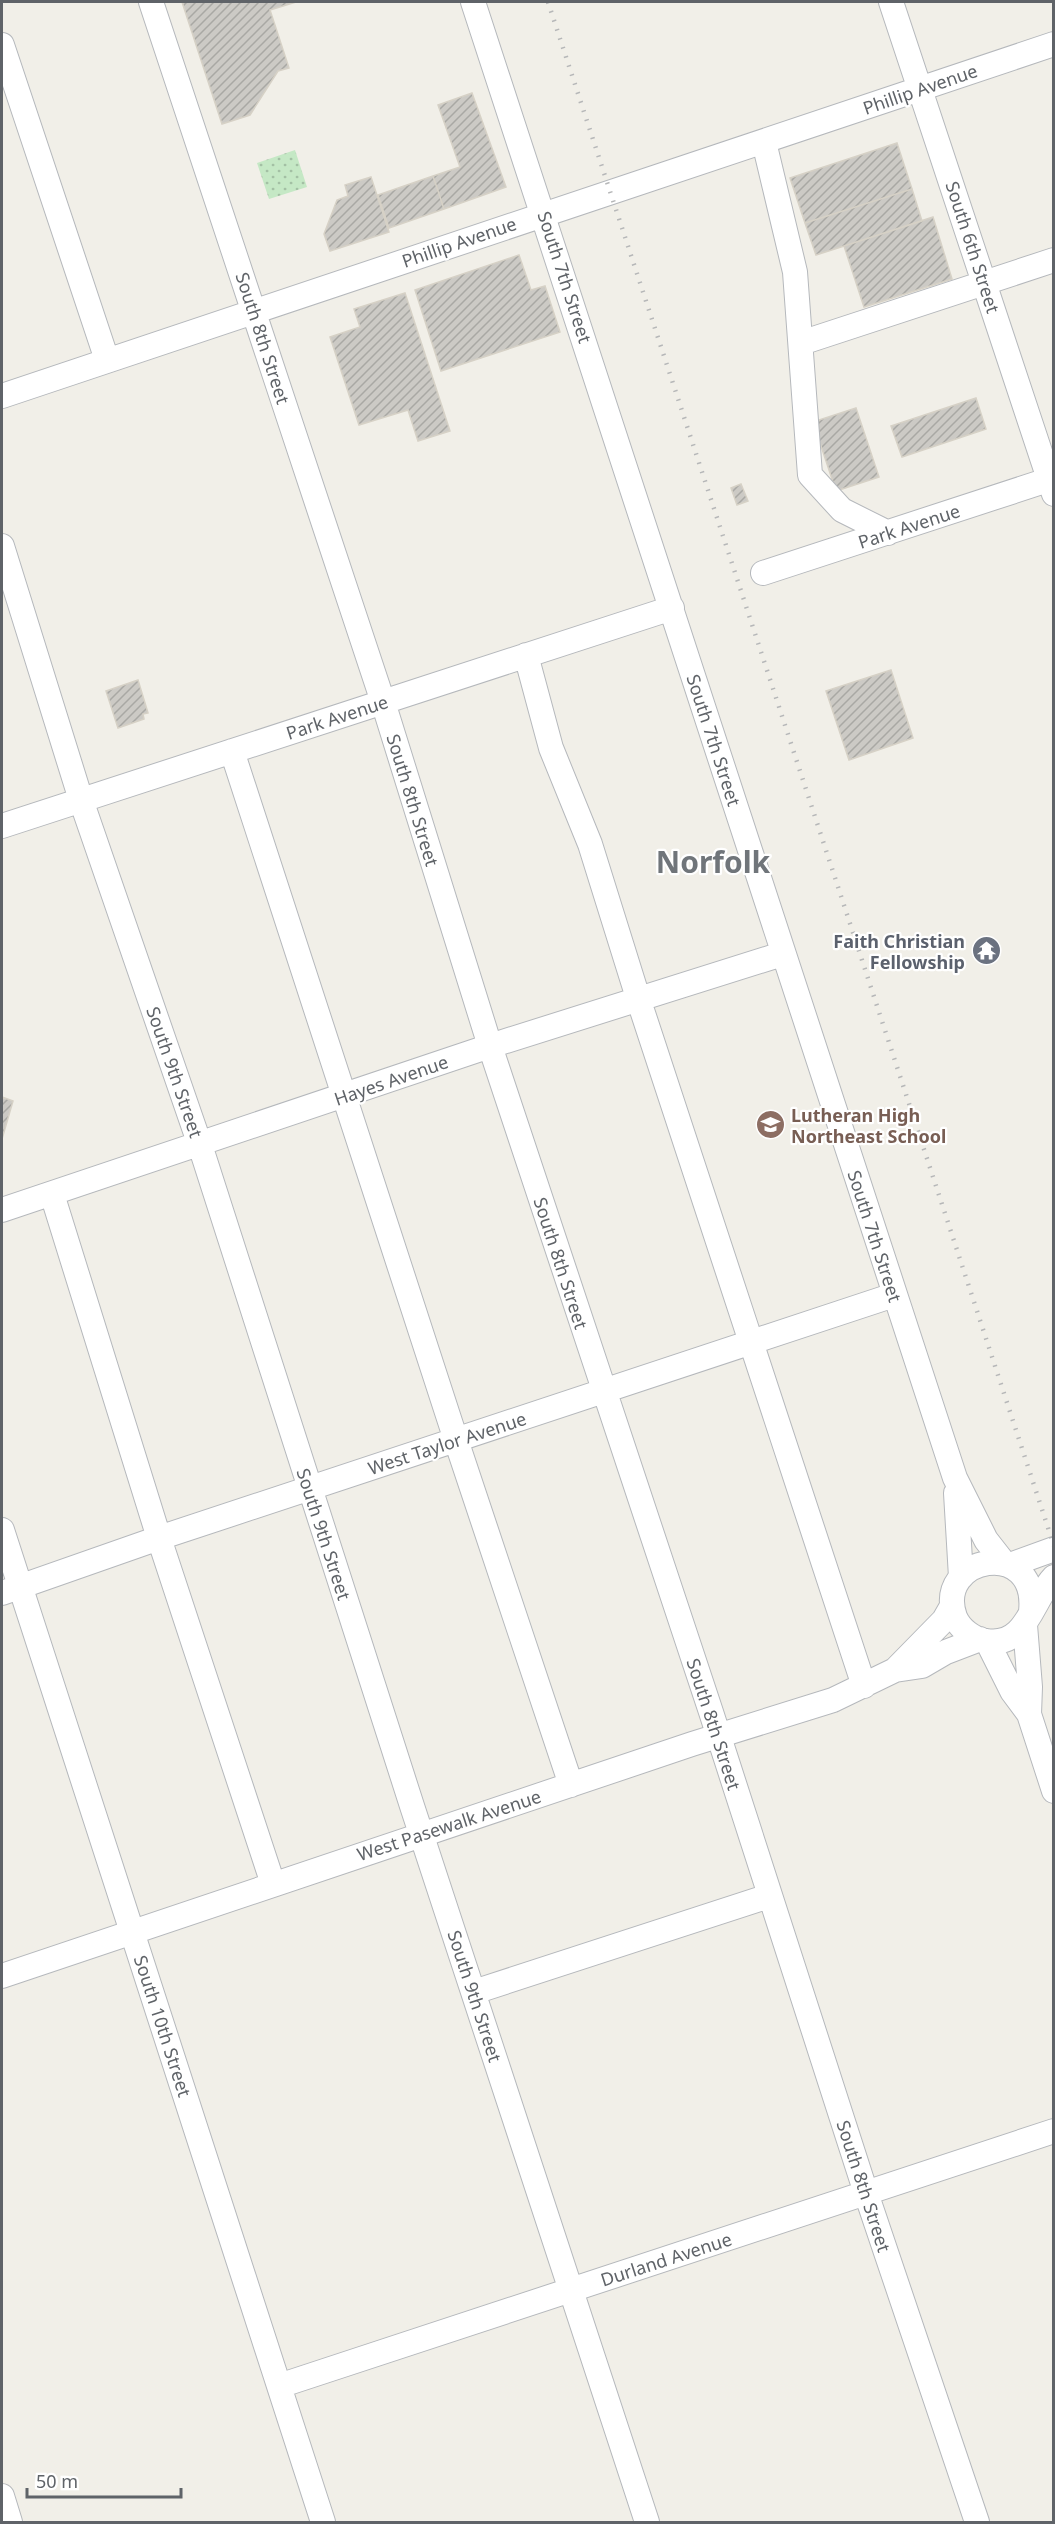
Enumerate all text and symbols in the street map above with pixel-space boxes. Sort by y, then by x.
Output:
street label: Phillip Avenue [860,58,980,120]
street label: South 6th Street [940,178,1006,316]
street label: South 7th Street [532,208,598,346]
street label: Phillip Avenue [399,211,519,273]
street label: South 8th Street [230,269,296,407]
street label: Park Avenue [855,498,963,554]
street label: South 7th Street [681,671,747,809]
street label: Park Avenue [283,689,391,745]
street label: South 8th Street [381,731,445,870]
district label: Norfolk [656,841,771,882]
place label: Faith Christian Fellowship [833,929,965,974]
temple icon: Faith Christian Fellowship [970,935,1002,967]
street label: South 9th Street [141,1003,209,1141]
street label: Hayes Avenue [331,1049,451,1111]
place label: Lutheran High Northeast School [791,1103,946,1148]
school or university icon: Lutheran High Northeast School [754,1109,786,1141]
street label: South 7th Street [842,1167,908,1305]
street label: South 8th Street [528,1194,594,1332]
street label: West Taylor Avenue [365,1406,529,1480]
street label: South 9th Street [291,1465,357,1603]
street label: South 8th Street [681,1655,747,1793]
street label: West Pasewalk Avenue [354,1784,544,1866]
street label: South 9th Street [442,1927,508,2065]
street label: South 10th Street [129,1952,197,2100]
street label: South 8th Street [831,2117,897,2255]
street label: Durland Avenue [597,2226,735,2292]
scale bar [27,2461,182,2499]
text: 50 m [36,2469,78,2493]

